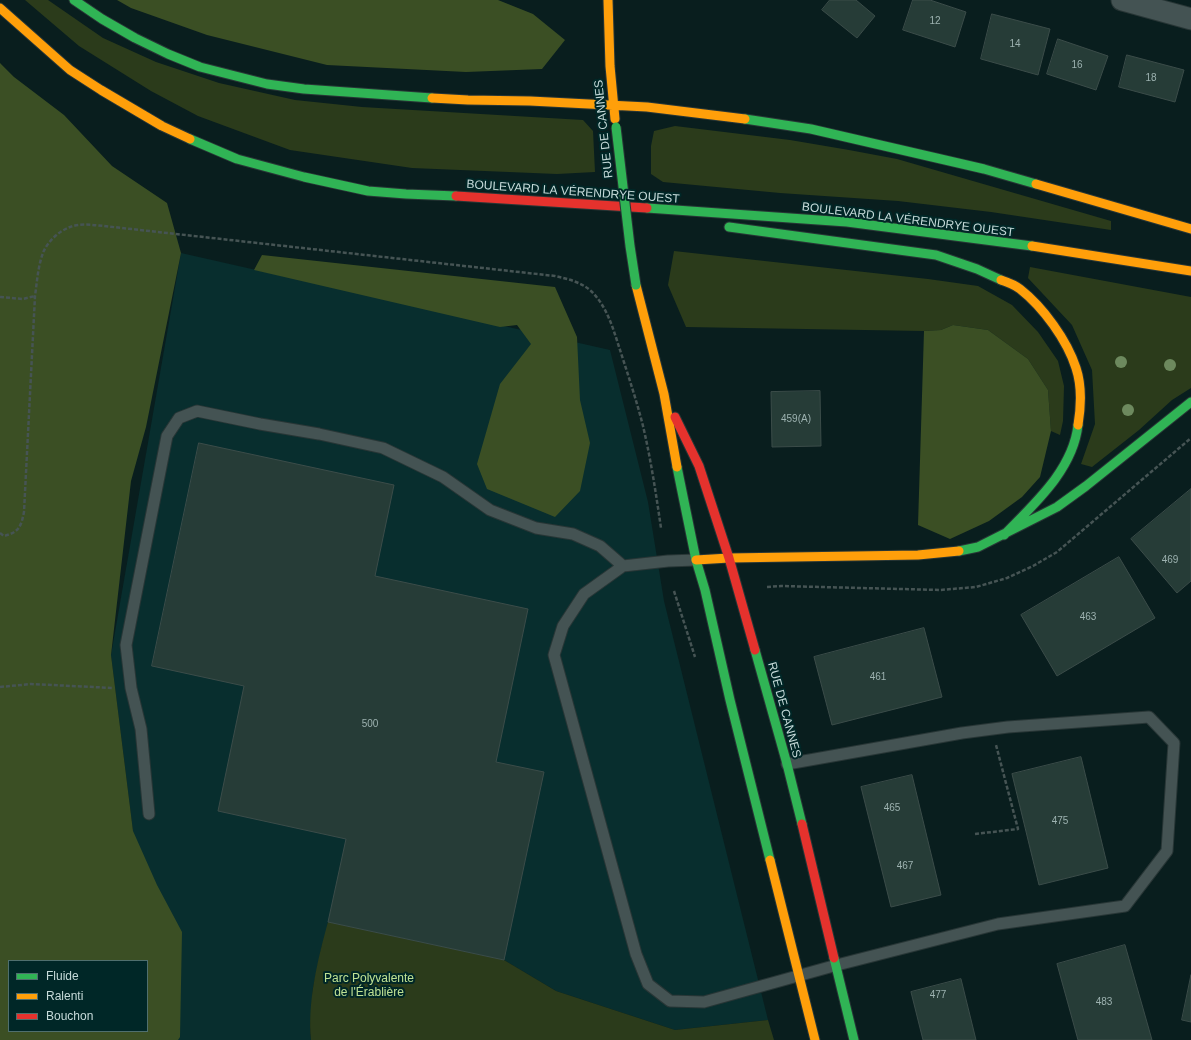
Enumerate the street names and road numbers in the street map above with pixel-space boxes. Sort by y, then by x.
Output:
street label: RUE DE CANNES [592,79,616,179]
street label: BOULEVARD LA VÉRENDRYE OUEST [466,177,680,207]
street label: BOULEVARD LA VÉRENDRYE OUEST [801,200,1015,240]
street label: RUE DE CANNES [764,660,804,760]

